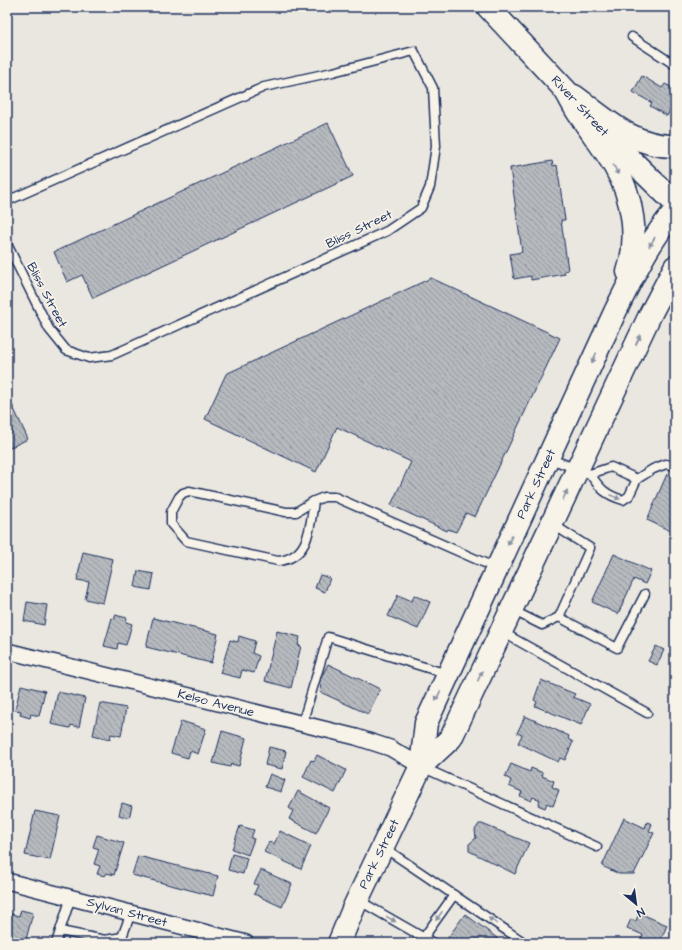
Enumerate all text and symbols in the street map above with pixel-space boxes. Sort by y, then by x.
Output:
street label: River Street [547,72,614,141]
one-way arrow [613,164,619,176]
street label: Bliss Street [323,205,396,253]
one-way arrow [648,236,655,248]
street label: Bliss Street [22,259,72,331]
one-way arrow [635,334,641,345]
one-way arrow [591,353,597,364]
street label: Park Street [512,445,560,522]
one-way arrow [562,490,568,501]
one-way arrow [609,493,621,500]
one-way arrow [507,534,513,546]
one-way arrow [477,671,483,682]
street label: Kelso Avenue [176,685,256,721]
one-way arrow [435,690,441,702]
street label: Park Street [354,816,404,892]
north arrow [616,884,656,924]
street label: Sylvan Street [84,893,170,933]
text: N [634,904,647,921]
one-way arrow [435,911,443,921]
one-way arrow [385,916,397,922]
one-way arrow [488,917,498,925]

